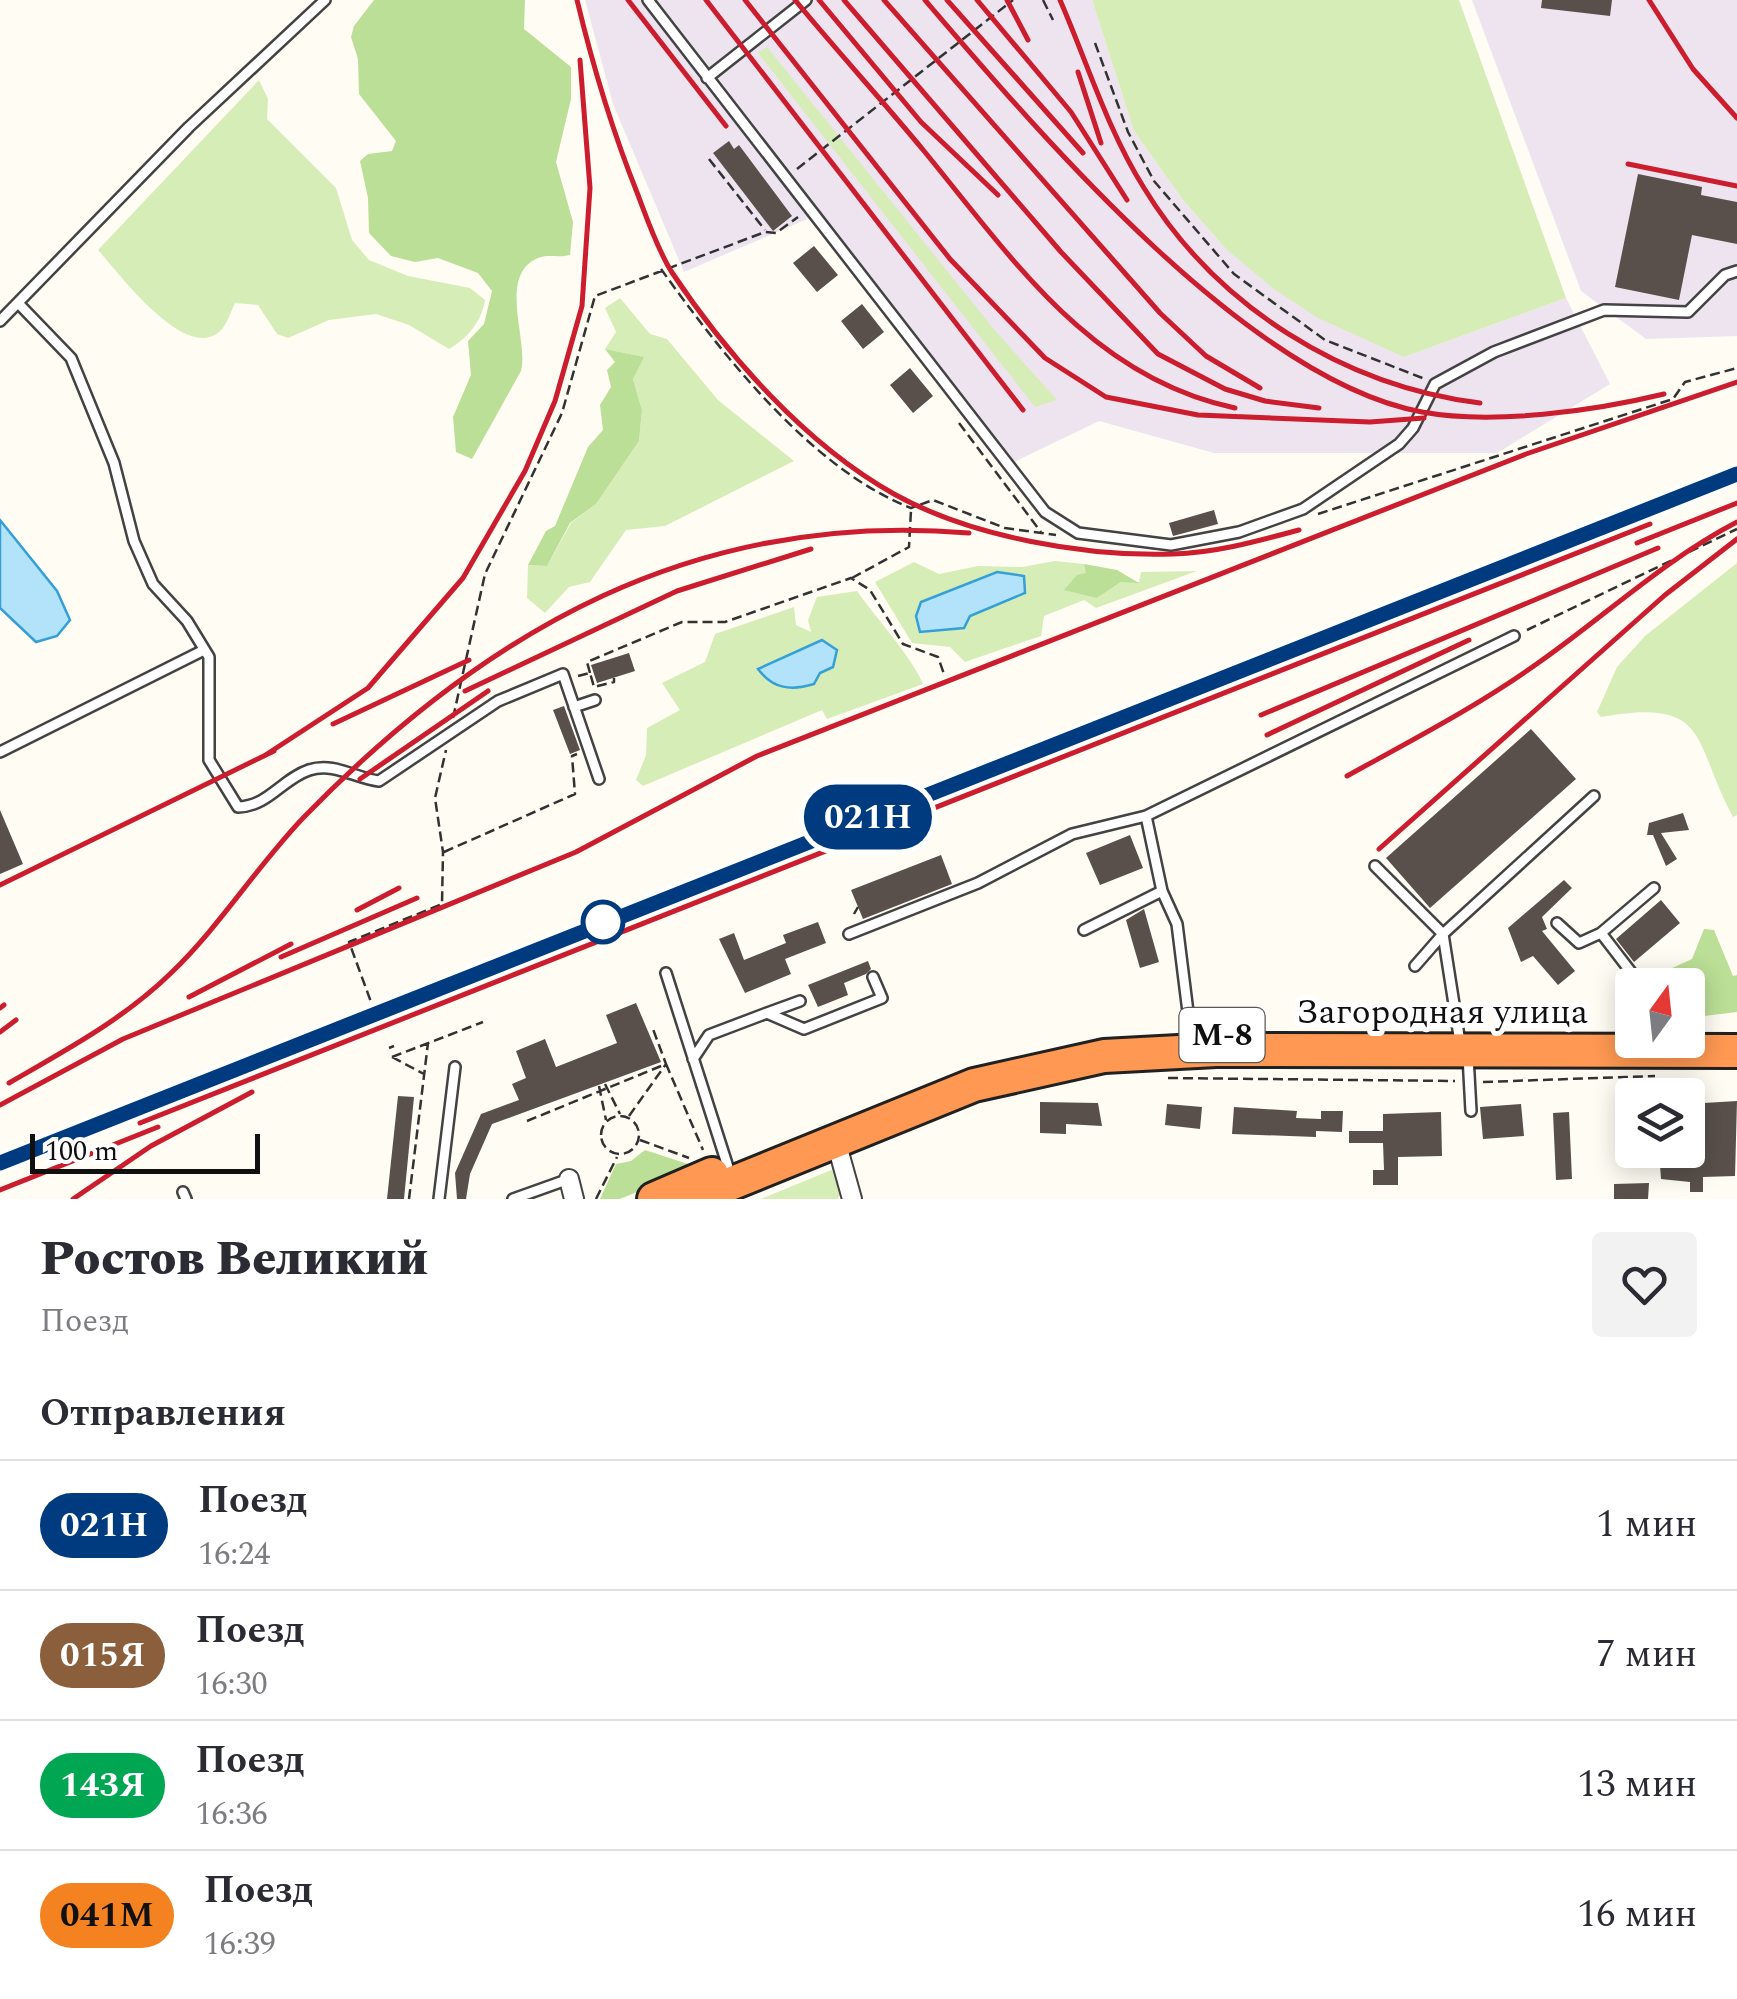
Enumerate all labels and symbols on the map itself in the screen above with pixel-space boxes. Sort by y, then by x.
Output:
line badge: 021Н [798,784,938,850]
unlabelled marker [582,901,624,943]
north arrow [1615,968,1705,1058]
street label: Загородная улица [1296,986,1588,1039]
road number: М-8 [1180,1008,1264,1062]
scale bar [30,1129,260,1174]

